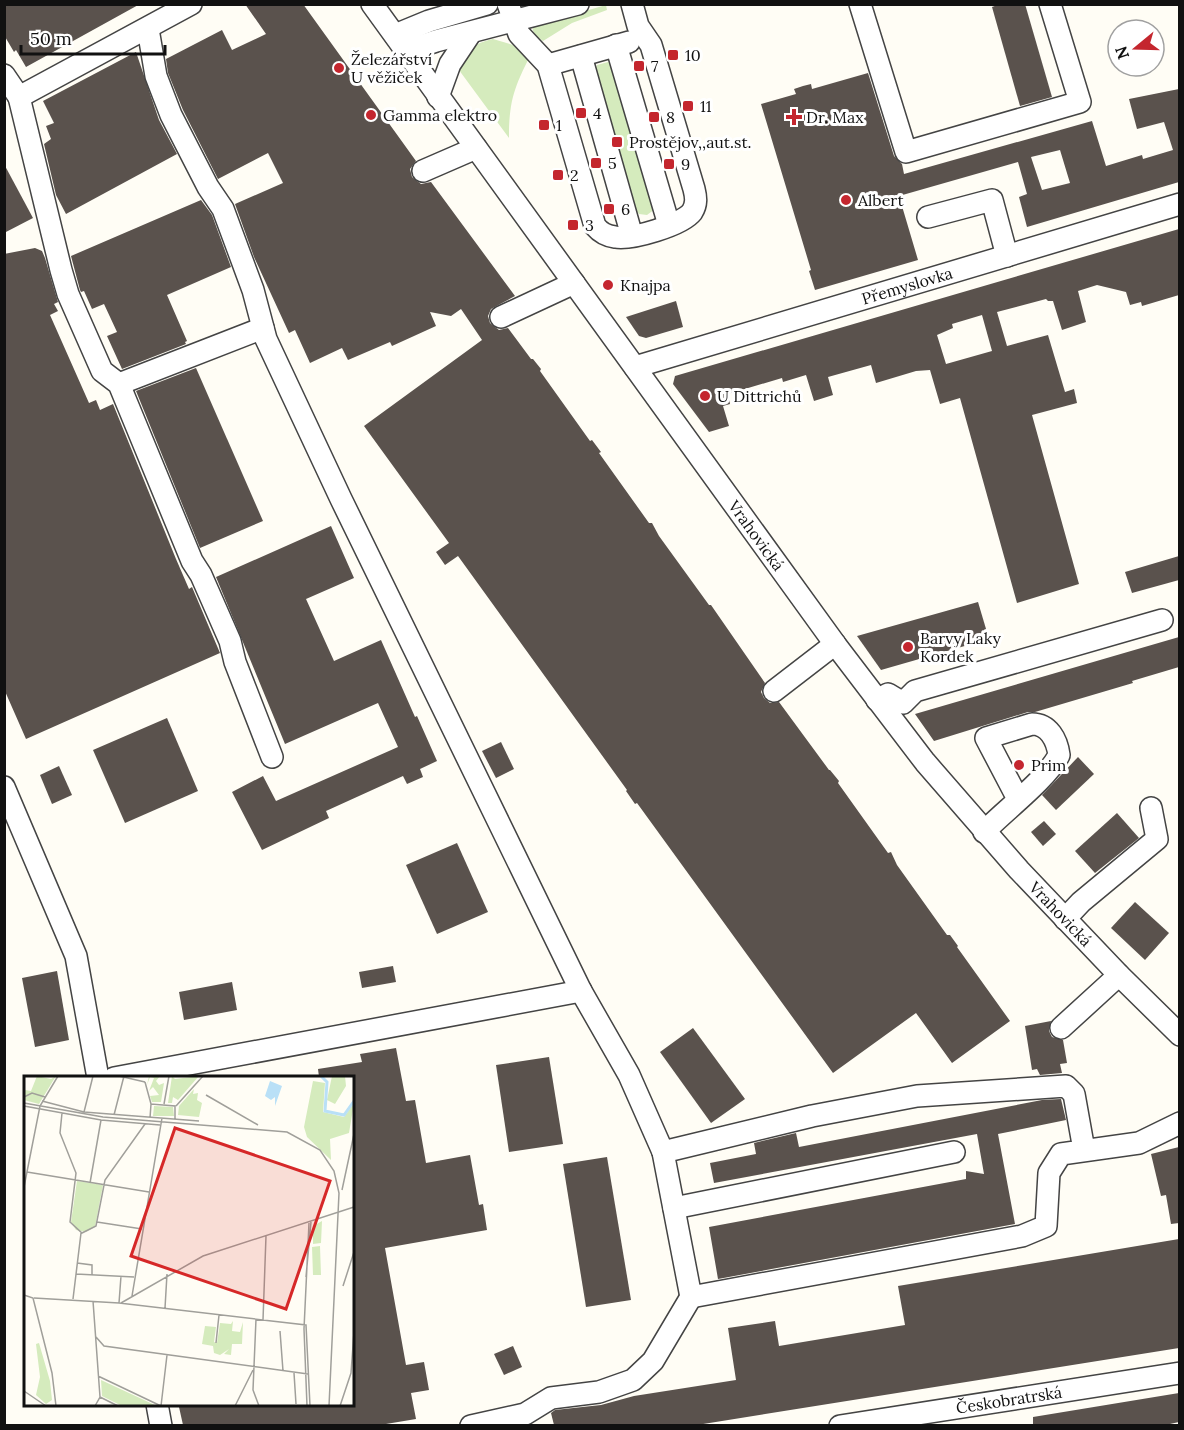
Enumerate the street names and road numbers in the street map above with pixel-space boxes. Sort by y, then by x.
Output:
street label: Přemyslovka [859,263,955,309]
street label: Vrahovická [724,496,789,575]
street label: Vrahovická [1024,876,1096,950]
street label: Českobratrská [955,1382,1063,1418]

